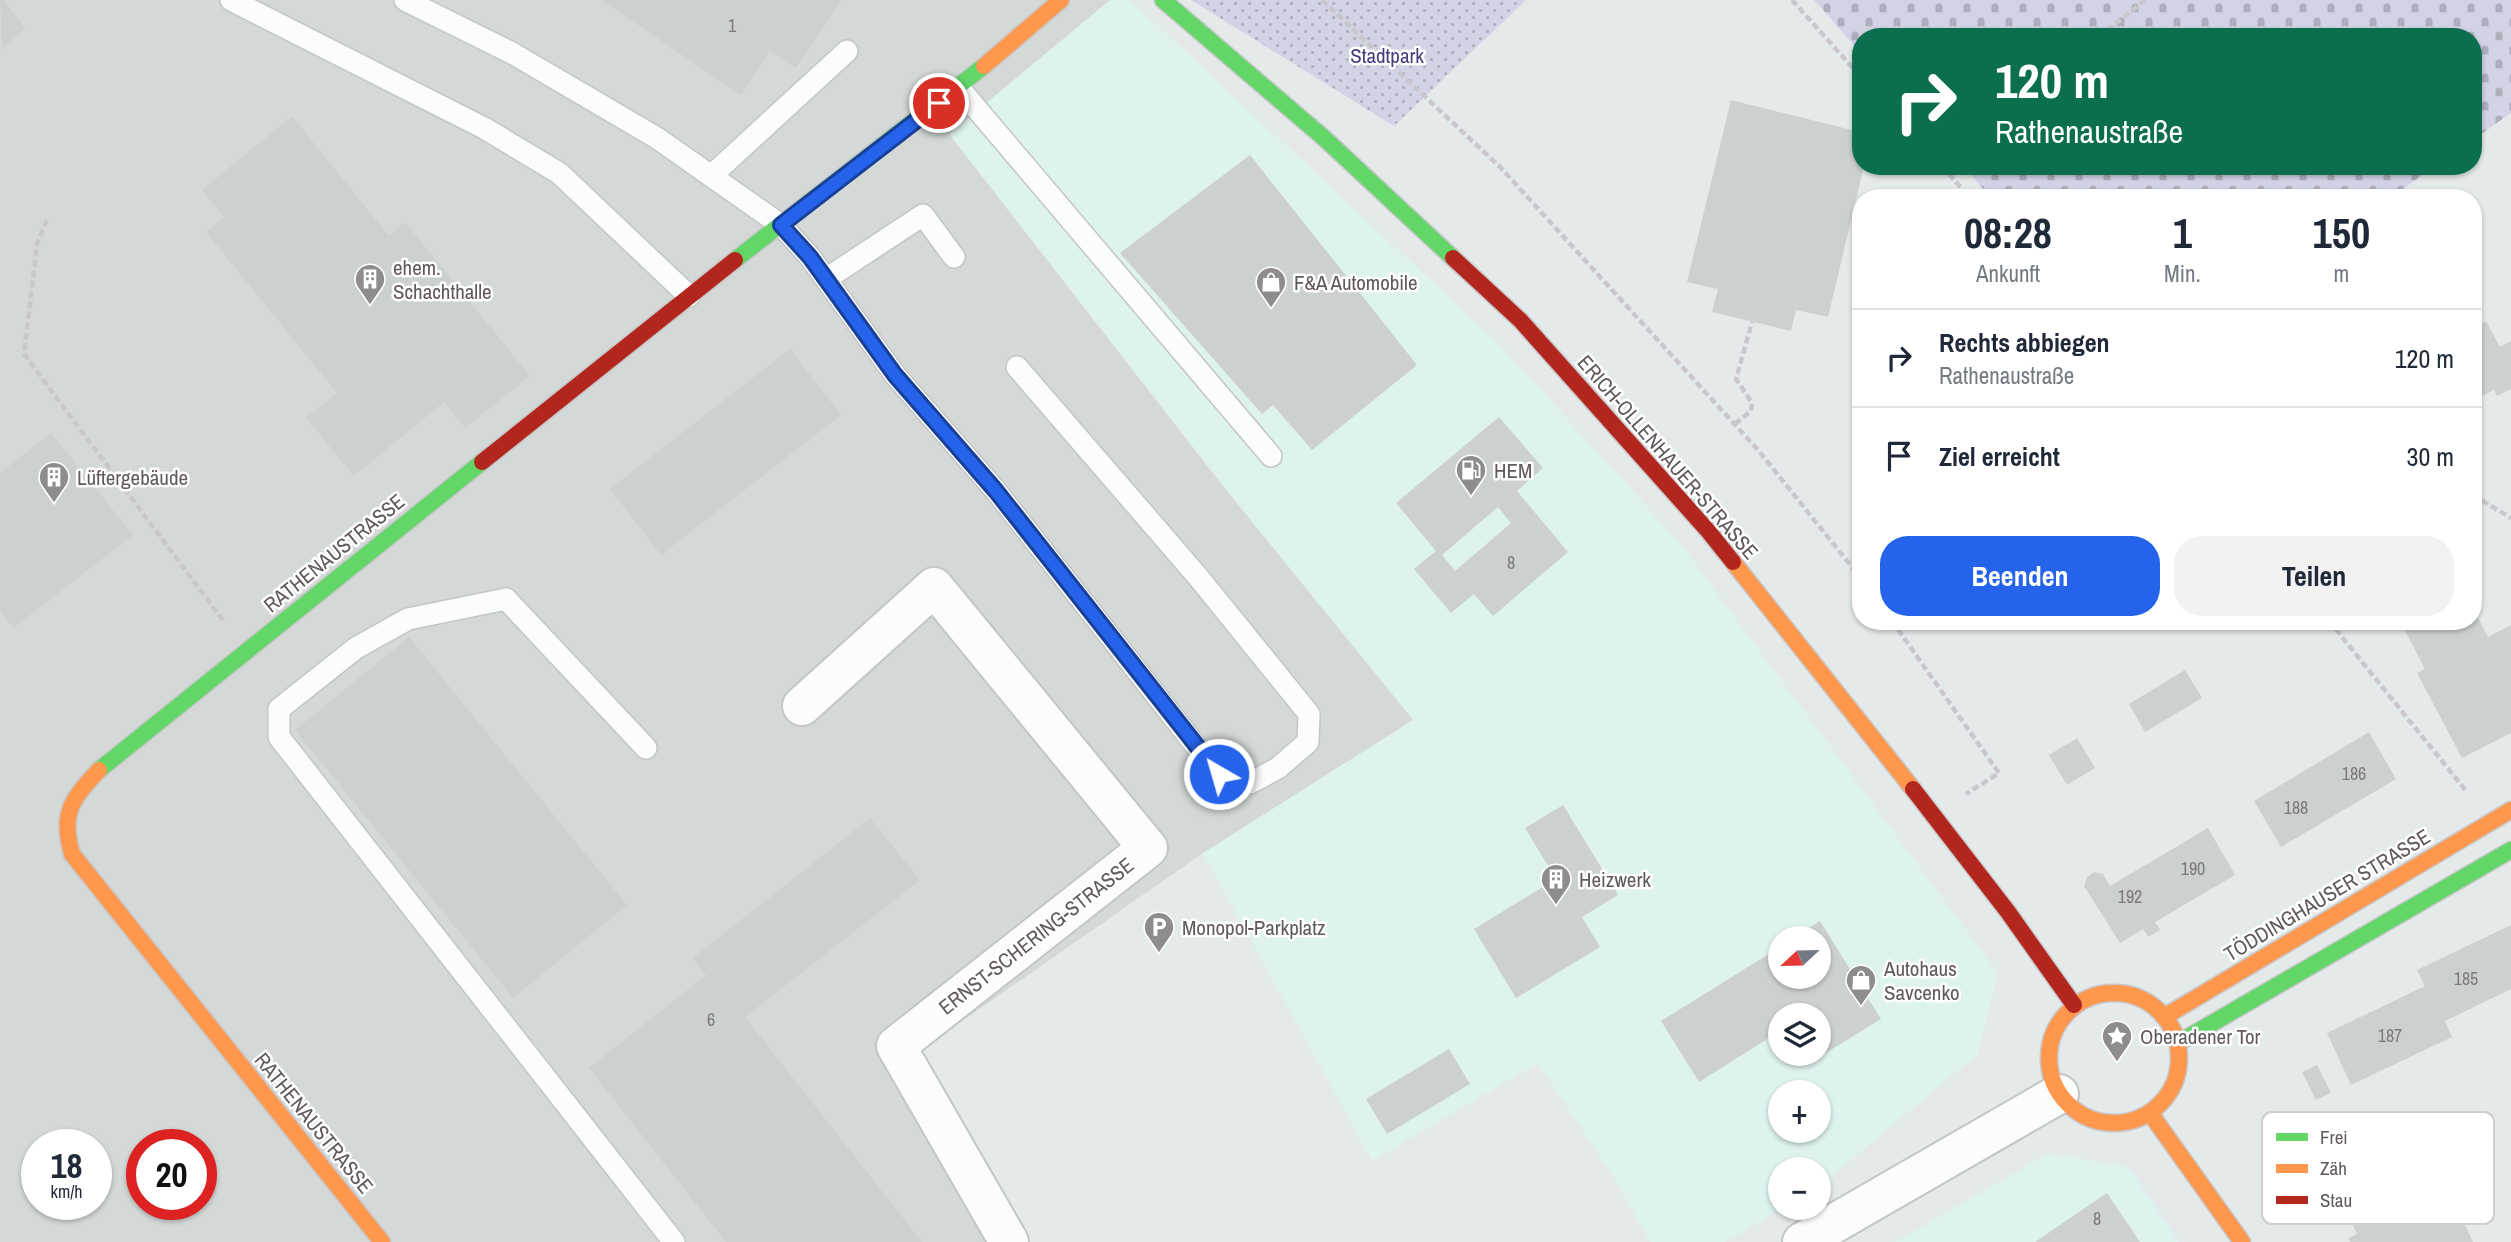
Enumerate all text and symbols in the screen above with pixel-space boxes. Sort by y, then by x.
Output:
house number: 1 [728,13,737,38]
park label: Stadtpark [1350,41,1424,70]
text: 120 m [1995,47,2109,113]
icon: right [1880,56,1971,147]
pin [909,73,969,133]
icon: arrive [920,84,958,122]
text: Rathenaustraße [1995,110,2183,153]
text: 08:28 [1964,205,2052,261]
text: 1 [2173,205,2192,261]
text: 150 [2313,205,2370,261]
place label: ehem. Schachthalle [393,253,492,306]
text: Ankunft [1976,258,2040,289]
text: Min. [2164,258,2201,289]
text: m [2333,258,2349,289]
building icon: ehem. Schachthalle [353,262,387,306]
shop icon: F&A Automobile [1254,265,1288,309]
place label: F&A Automobile [1294,268,1418,297]
text: Rechts abbiegen [1939,325,2110,360]
icon: right [1880,339,1918,377]
text: 120 m [2395,341,2454,376]
street label: ERICH-OLLENHAUER-STRASSE [1571,349,1765,565]
text: Rathenaustraße [1939,360,2074,391]
icon: arrive [1880,437,1918,475]
text: Ziel erreicht [1939,439,2060,474]
text: 30 m [2407,439,2454,474]
fuel station icon: HEM [1454,453,1488,497]
place label: HEM [1494,456,1532,485]
building icon: Lüftergebäude [37,460,71,504]
place label: Lüftergebäude [77,463,188,492]
street label: RATHENAUSTRASSE [257,487,411,619]
button: Beenden [1880,536,2160,616]
button: Teilen [2174,536,2454,616]
house number: 8 [1507,550,1515,575]
position arrow [1182,737,1256,811]
house number: 186 [2342,761,2366,786]
house number: 188 [2284,795,2308,820]
street label: TÖDDINGHAUSER STRASSE [2218,822,2436,968]
street label: ERNST-SCHERING-STRASSE [932,851,1140,1021]
house number: 190 [2181,856,2205,881]
building icon: Heizwerk [1539,862,1573,906]
place label: Heizwerk [1579,865,1651,894]
house number: 192 [2118,884,2142,909]
parking icon: Monopol-Parkplatz [1142,910,1176,954]
place label: Monopol-Parkplatz [1182,913,1326,942]
north arrow [1768,926,1830,989]
map controls [1768,926,1831,1220]
place label: Autohaus Savcenko [1883,954,1960,1007]
shop icon: Autohaus Savcenko [1844,963,1878,1007]
house number: 185 [2454,966,2478,991]
button: layers [1768,1003,1831,1066]
house number: 6 [707,1007,715,1032]
place icon: Oberadener Tor [2100,1019,2134,1063]
place label: Oberadener Tor [2140,1022,2261,1051]
house number: 187 [2378,1023,2402,1048]
street label: RATHENAUSTRASSE [248,1046,380,1200]
button: + [1768,1080,1831,1143]
legend [2262,1112,2494,1224]
text: Frei [2320,1124,2348,1150]
speed limit sign: 20 [126,1129,217,1220]
text: 18 [51,1142,82,1189]
text: Zäh [2320,1155,2347,1181]
button: − [1768,1157,1831,1220]
text: km/h [51,1179,83,1204]
text: Stau [2320,1187,2352,1213]
house number: 8 [2093,1206,2101,1231]

